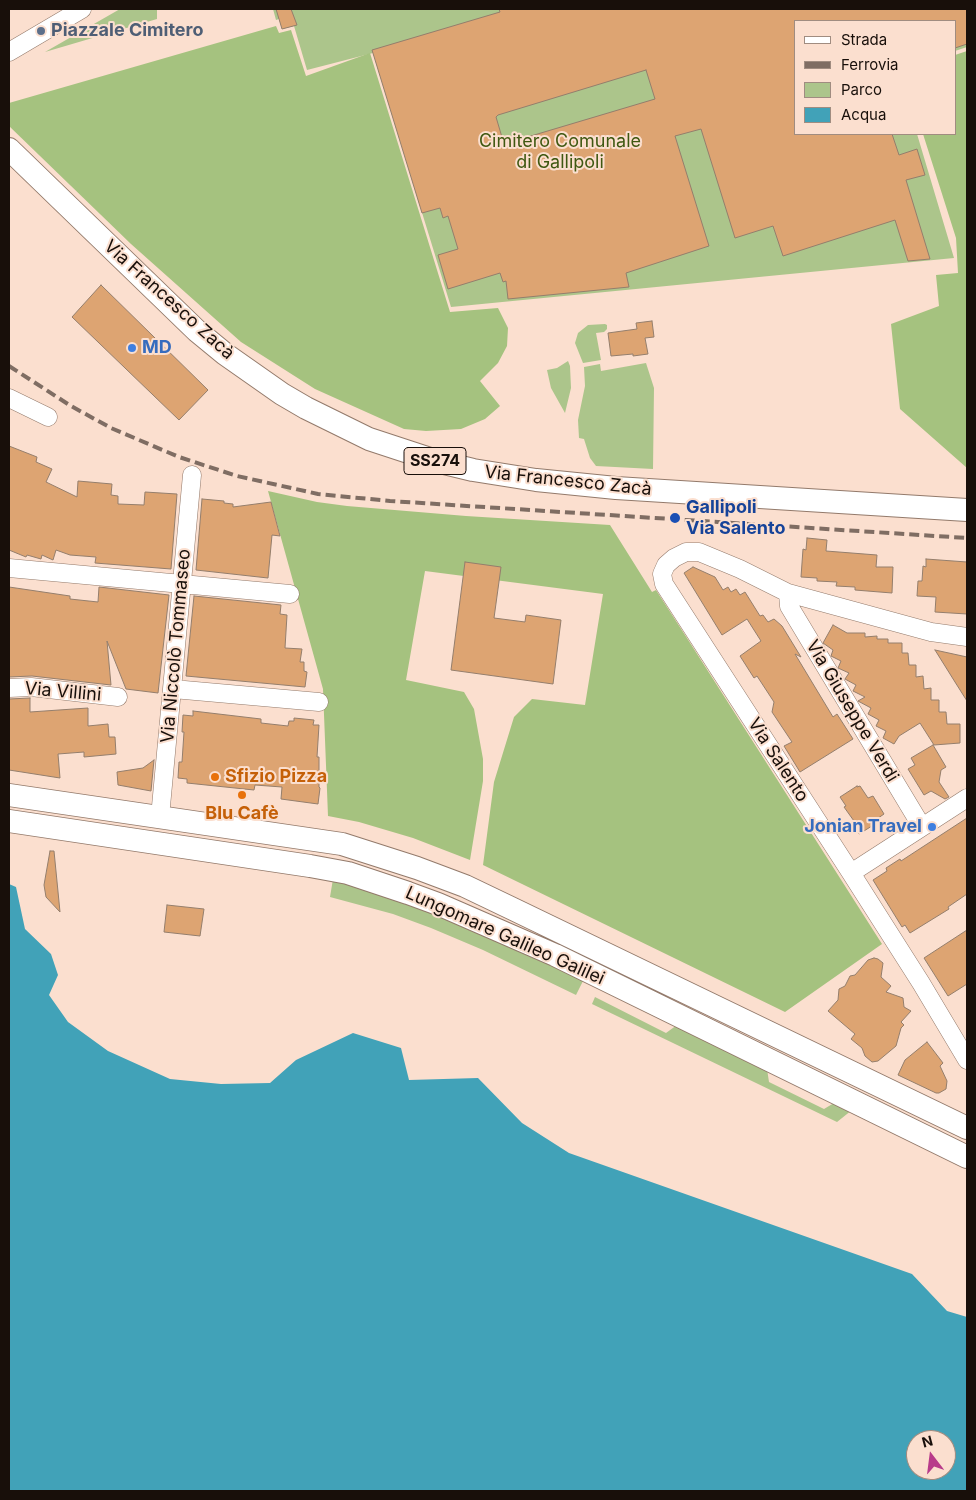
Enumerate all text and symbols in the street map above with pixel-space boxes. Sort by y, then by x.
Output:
place label: Piazzale Cimitero [51,20,203,42]
legend [794,20,956,135]
marker: Piazzale Cimitero [35,25,47,37]
text: Strada [841,30,887,49]
text: Ferrovia [841,55,898,74]
text: Parco [841,80,882,99]
text: Acqua [841,105,886,124]
park label: Cimitero Comunale di Gallipoli [479,131,641,173]
street label: Via Francesco Zacà [99,236,239,364]
place label: MD [142,337,172,359]
marker: MD [126,342,138,354]
road number: SS274 [404,448,466,474]
street label: Via Francesco Zacà [483,461,653,501]
place label: Gallipoli Via Salento [686,497,786,540]
marker: Gallipoli Via Salento [668,511,682,525]
street label: Via Niccolò Tommaseo [157,548,195,744]
street label: Via Giuseppe Verdi [801,636,903,786]
street label: Via Villini [24,678,102,706]
street label: Via Salento [743,714,813,806]
place label: Sfizio Pizza [225,766,327,788]
marker: Sfizio Pizza [209,771,221,783]
marker: Blu Cafè [236,789,248,801]
place label: Blu Cafè [205,803,279,825]
place label: Jonian Travel [804,816,922,838]
marker: Jonian Travel [926,821,938,833]
street label: Lungomare Galileo Galilei [402,882,608,990]
north arrow [906,1430,956,1480]
text: N [920,1431,935,1451]

